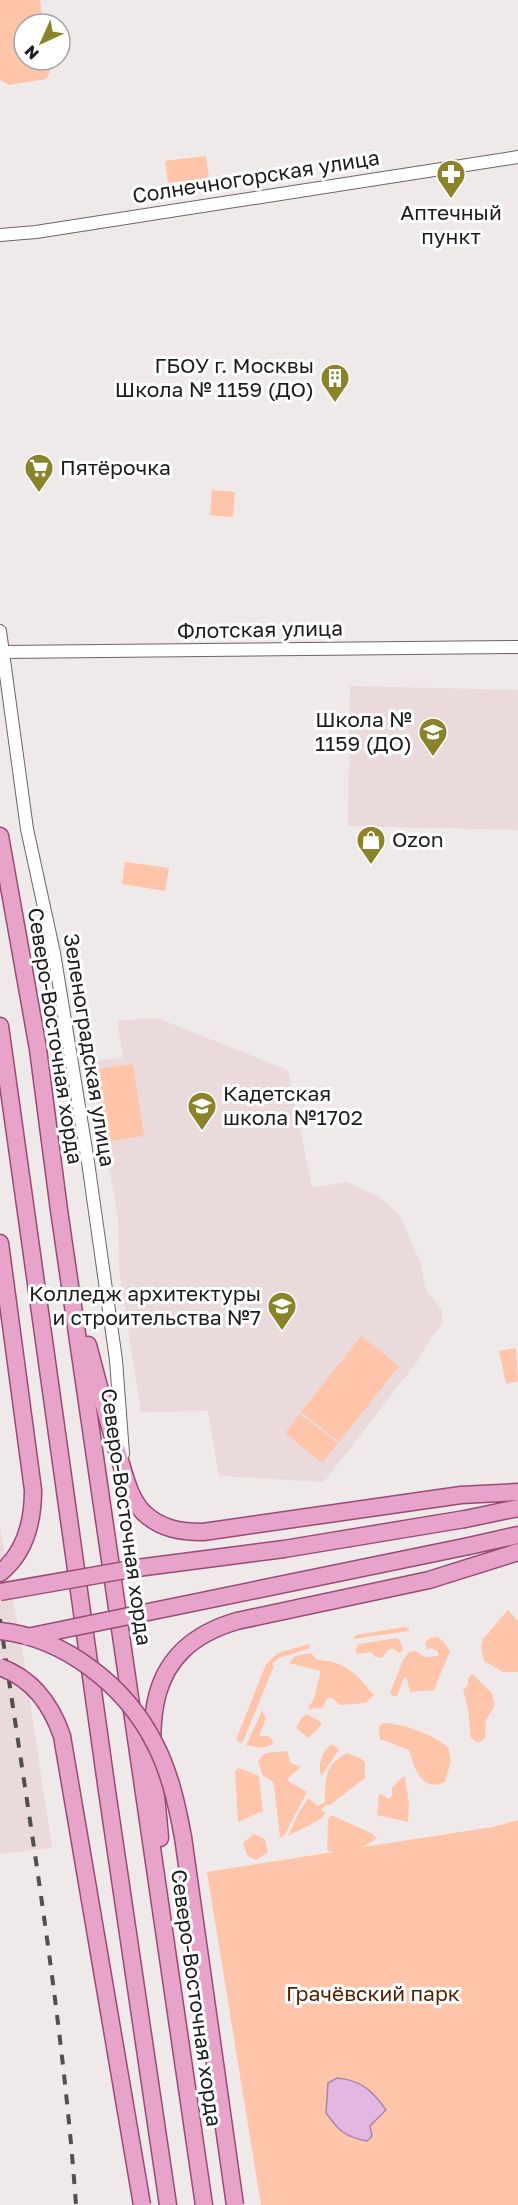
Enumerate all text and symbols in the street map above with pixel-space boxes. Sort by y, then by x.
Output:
north arrow [12,12,72,72]
text: N [20,41,43,64]
street label: Солнечногорская улица [130,144,381,208]
pharmacy icon: Аптечный пункт [435,158,467,200]
place label: Аптечный пункт [400,199,502,249]
place label: ГБОУ г. Москвы Школа № 1159 (ДО) [115,352,314,402]
building icon: ГБОУ г. Москвы Школа № 1159 (ДО) [319,362,351,404]
supermarket icon: Пятёрочка [23,452,55,494]
place label: Пятёрочка [60,454,171,480]
street label: Флотская улица [177,615,343,643]
place label: Школа № 1159 (ДО) [315,706,412,756]
school or university icon: Школа № 1159 (ДО) [417,716,449,758]
shop icon: Ozon [355,824,387,866]
place label: Ozon [392,826,444,852]
street label: Северо-Восточная хорда [23,906,89,1166]
street label: Зеленоградская улица [59,931,121,1169]
place label: Кадетская школа №1702 [223,1080,363,1130]
school or university icon: Кадетская школа №1702 [186,1090,218,1132]
place label: Колледж архитектуры и строительства №7 [29,1280,261,1330]
school or university icon: Колледж архитектуры и строительства №7 [266,1290,298,1332]
street label: Северо-Восточная хорда [96,1387,158,1647]
street label: Северо-Восточная хорда [166,1868,228,2128]
park label: Грачёвский парк [286,1980,460,2006]

